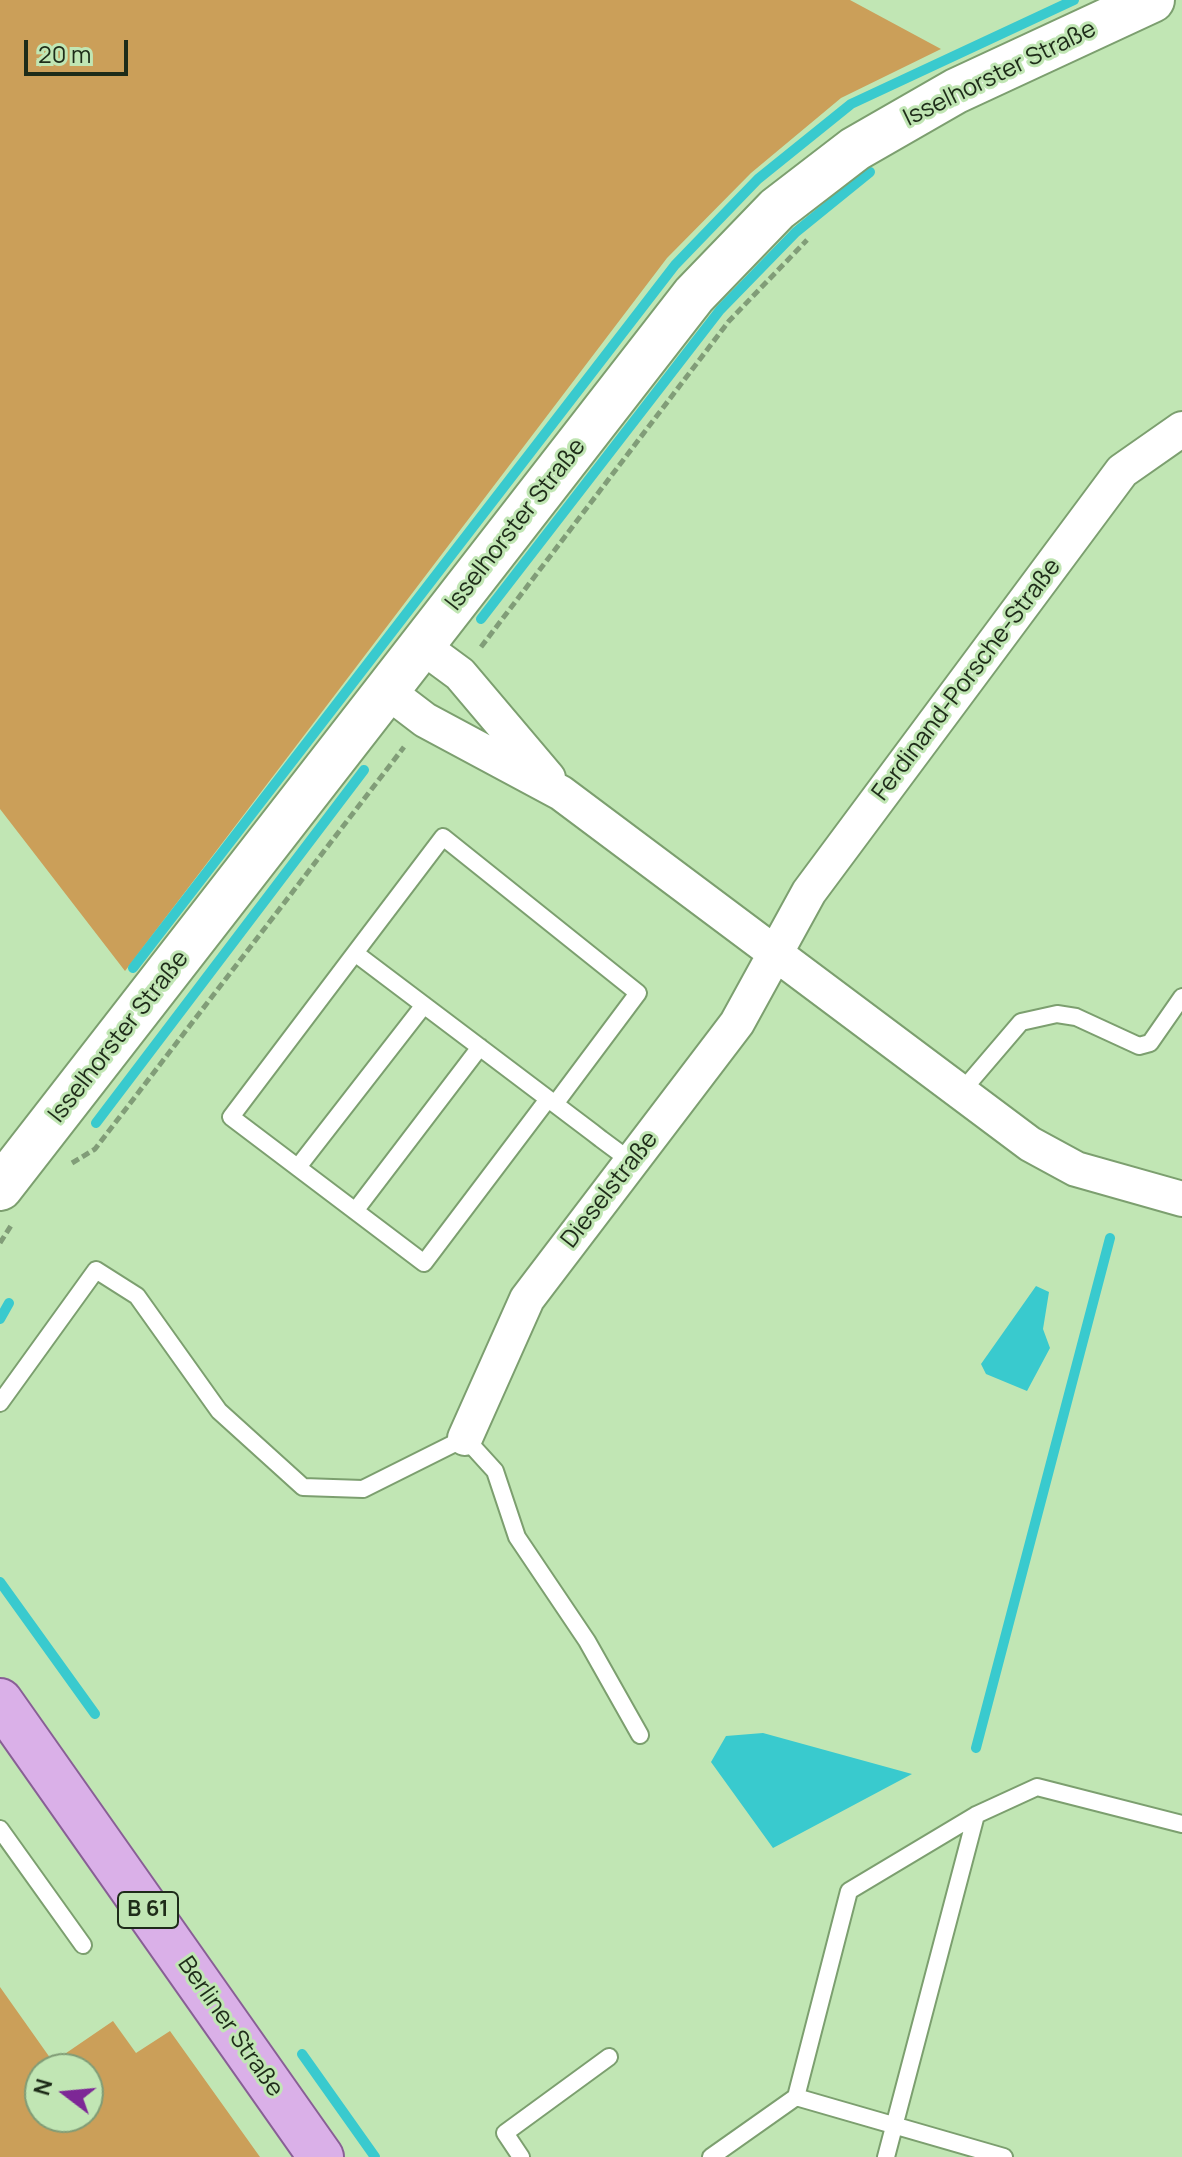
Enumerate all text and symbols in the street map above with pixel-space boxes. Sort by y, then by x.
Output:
street label: Isselhorster Straße [899,15,1101,133]
scale bar [28,24,132,74]
text: 20 m [38,37,91,70]
street label: Isselhorster Straße [440,433,592,617]
street label: Ferdinand-Porsche-Straße [867,553,1067,807]
street label: Isselhorster Straße [43,945,195,1129]
street label: Dieselstraße [556,1126,664,1254]
road number: B 61 [118,1892,178,1928]
street label: Berliner Straße [171,1951,289,2103]
north arrow [24,2053,104,2133]
text: N [26,2075,59,2099]

